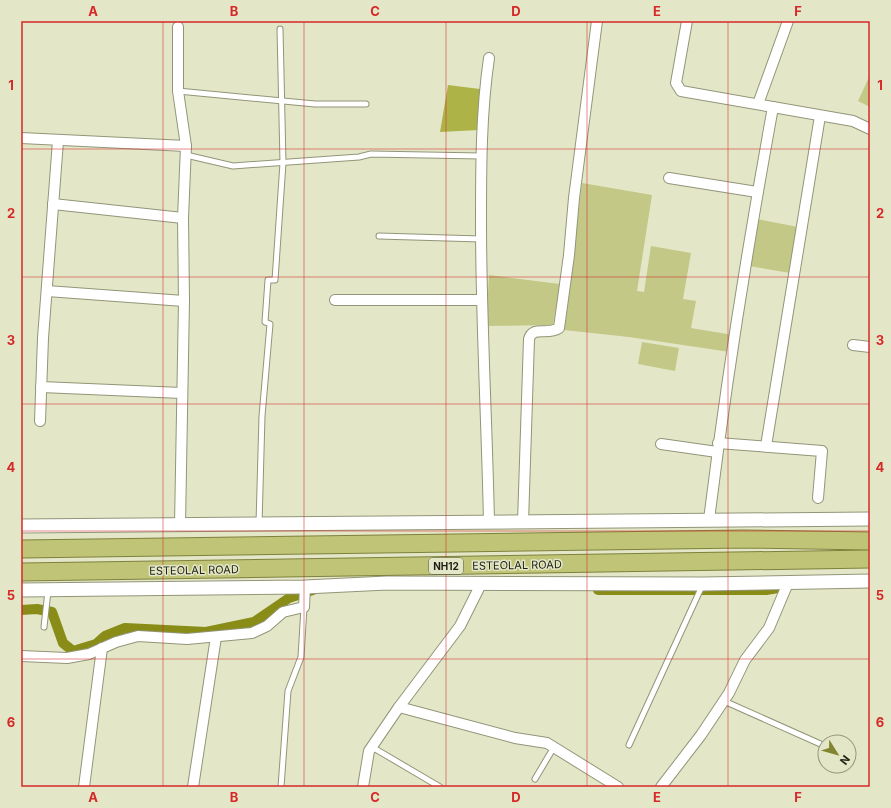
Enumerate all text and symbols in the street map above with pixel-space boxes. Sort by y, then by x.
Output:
text: A [88,3,98,19]
text: B [230,3,239,19]
text: C [370,3,380,19]
text: D [511,3,521,19]
text: E [653,3,661,19]
text: F [794,3,802,19]
text: 1 [8,77,14,93]
text: 1 [877,77,883,93]
text: 2 [7,205,15,221]
text: 2 [876,205,884,221]
text: 3 [7,332,15,348]
text: 3 [876,332,884,348]
text: 4 [7,459,16,475]
text: 4 [876,459,885,475]
street label: ESTEOLAL ROAD [472,557,562,573]
road number: NH12 [429,558,463,574]
street label: ESTEOLAL ROAD [149,562,239,578]
text: 5 [7,587,15,603]
text: 5 [876,587,884,603]
text: 6 [7,714,15,730]
text: 6 [876,714,884,730]
north arrow [817,734,857,774]
text: N [837,752,853,768]
text: A [88,789,98,805]
text: B [230,789,239,805]
text: C [370,789,380,805]
text: D [511,789,521,805]
text: E [653,789,661,805]
text: F [794,789,802,805]

